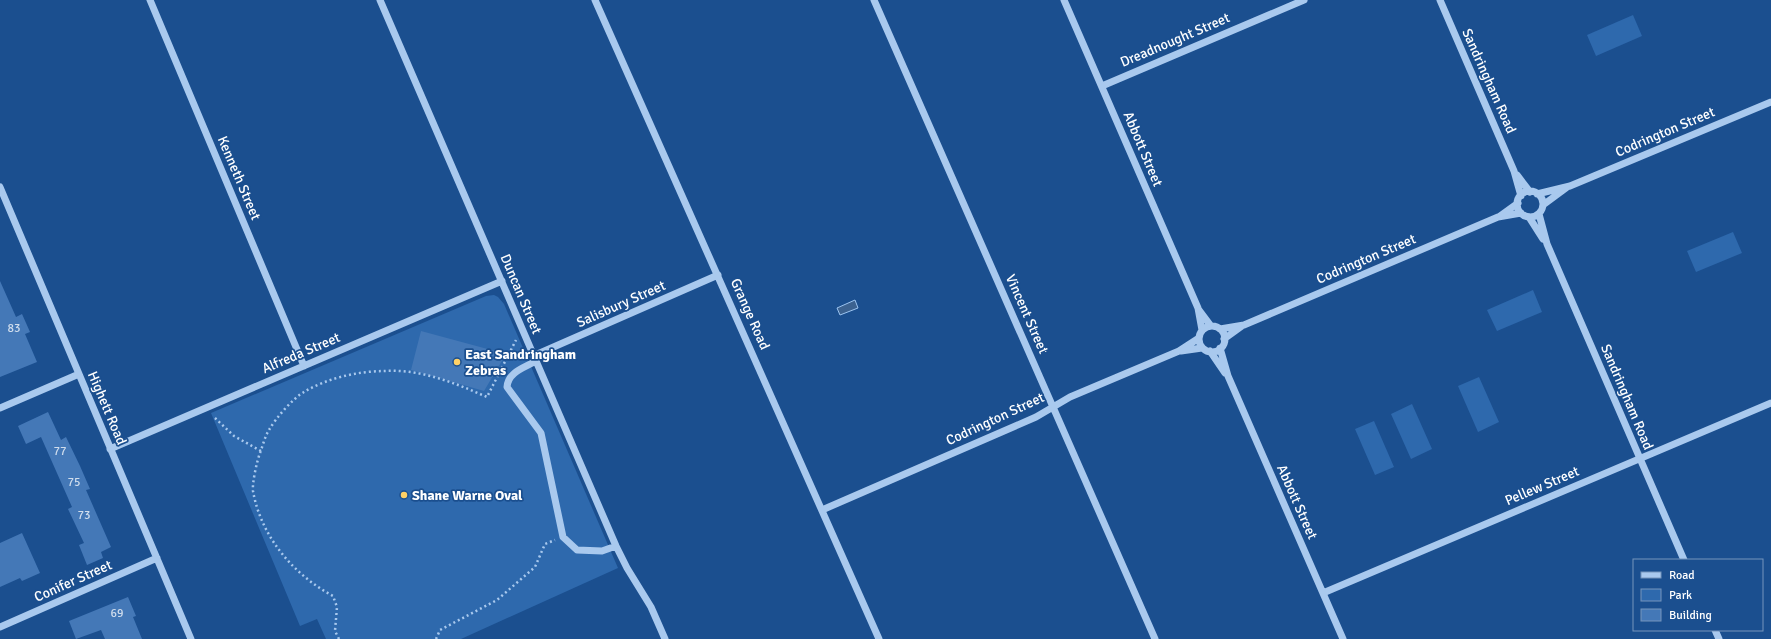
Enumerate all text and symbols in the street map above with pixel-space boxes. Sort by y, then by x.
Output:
street label: Dreadnought Street [1118,9,1232,71]
street label: Sandringham Road [1458,26,1520,136]
street label: Codrington Street [1613,103,1717,161]
street label: Abbott Street [1120,109,1166,189]
street label: Kenneth Street [214,133,264,223]
street label: Codrington Street [1314,230,1418,288]
street label: Duncan Street [497,251,546,337]
street label: Vincent Street [1002,272,1052,356]
street label: Grange Road [727,276,773,352]
street label: Salisbury Street [574,277,668,331]
house number: 83 [8,321,20,336]
street label: Alfreda Street [259,329,343,377]
street label: Sandringham Road [1597,342,1657,452]
place label: East Sandringham Zebras [465,346,576,379]
marker: East Sandringham Zebras [452,357,462,367]
street label: Highett Road [84,369,130,447]
street label: Codrington Street [943,389,1047,449]
house number: 77 [54,444,66,459]
street label: Abbott Street [1273,462,1321,542]
street label: Pellew Street [1502,463,1582,509]
house number: 75 [68,475,80,490]
place label: Shane Warne Oval [412,487,523,504]
marker: Shane Warne Oval [399,490,409,500]
house number: 73 [78,508,90,523]
street label: Conifer Street [32,556,115,606]
legend [1633,559,1763,631]
text: Road [1669,568,1695,583]
text: Park [1669,588,1692,603]
house number: 69 [111,606,123,621]
text: Building [1669,608,1712,623]

